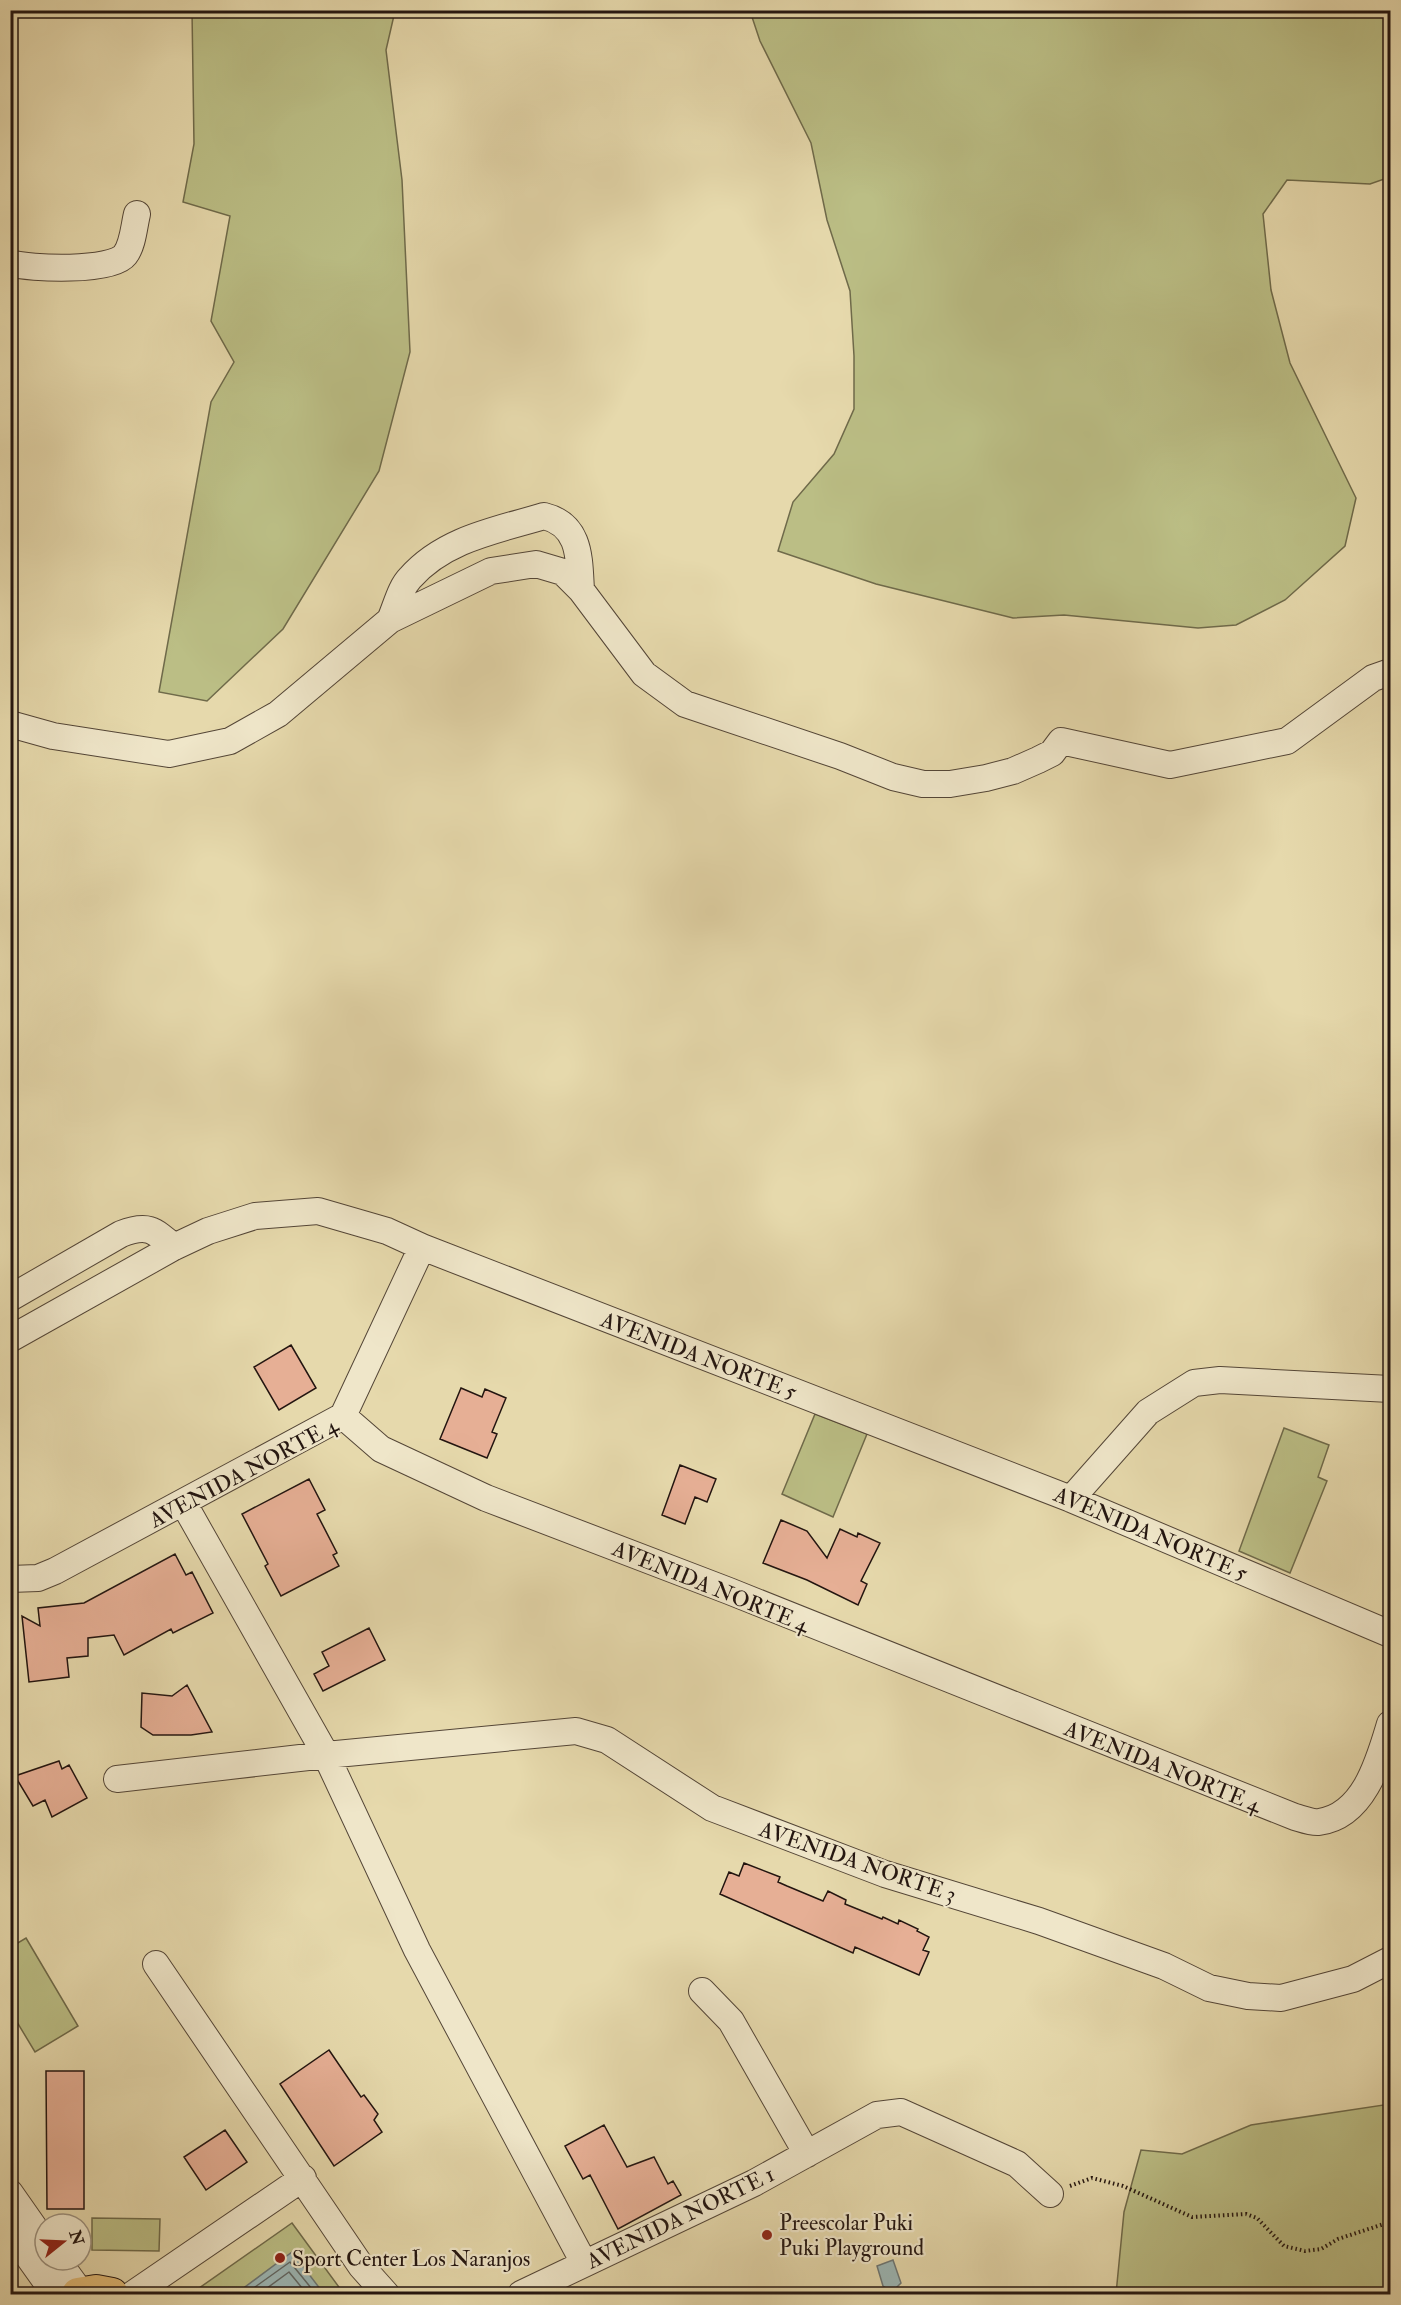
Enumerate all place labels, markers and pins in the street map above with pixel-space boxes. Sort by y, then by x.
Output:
place label: Preescolar Puki Puki Playground [779,2209,924,2262]
marker: Preescolar Puki Puki Playground [760,2228,774,2242]
place label: Sport Center Los Naranjos [292,2245,530,2274]
marker: Sport Center Los Naranjos [273,2251,287,2265]

